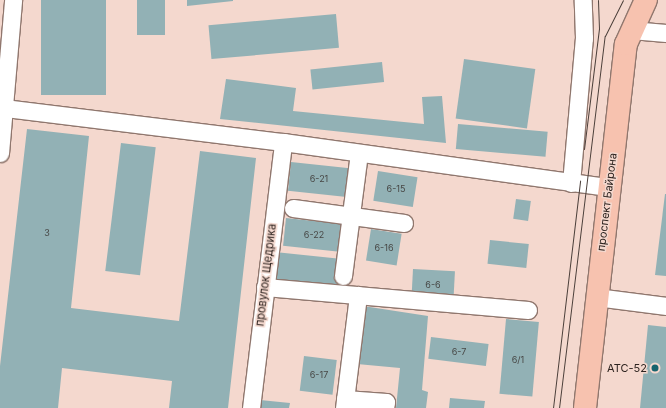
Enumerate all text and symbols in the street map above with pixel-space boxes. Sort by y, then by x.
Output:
street label: проспект Байрона [594,152,620,252]
house number: 6-21 [310,174,328,184]
house number: 6-15 [387,184,405,194]
street label: провулок Щедрика [253,223,279,327]
house number: 3 [44,228,50,238]
house number: 6-22 [304,230,324,240]
house number: 6-16 [375,243,393,253]
house number: 6-6 [425,280,441,290]
house number: 6-7 [452,347,466,357]
house number: 6/1 [512,355,524,365]
place label: АТС-52 [607,361,647,375]
marker: АТС-52 [650,363,660,373]
house number: 6-17 [310,370,328,380]

